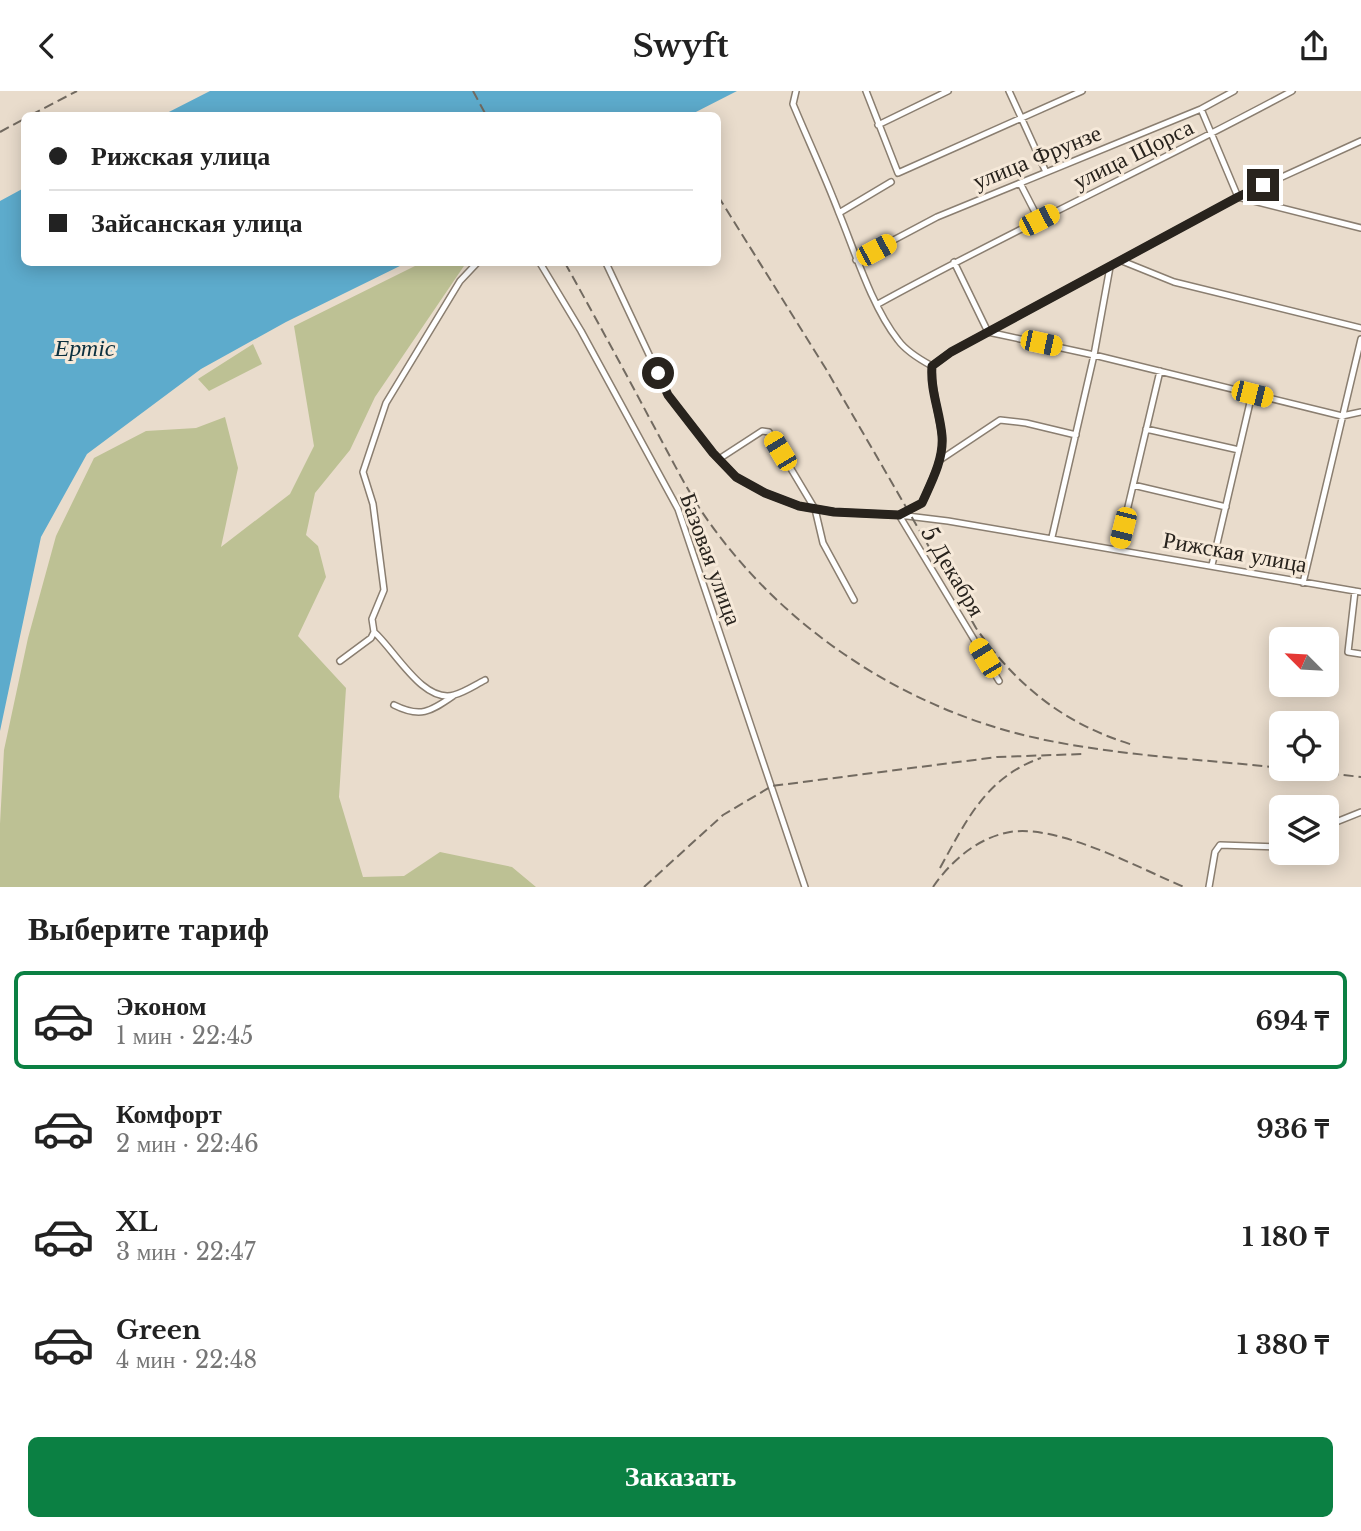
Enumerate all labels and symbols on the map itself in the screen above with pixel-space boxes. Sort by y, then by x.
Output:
street label: улица Щорса [1068,113,1198,195]
street label: улица Фрунзе [969,119,1105,195]
route end [1247,169,1279,201]
car [1016,201,1063,239]
car [853,231,900,269]
car [1019,328,1064,358]
water label: Ертіс [54,333,116,362]
route start [642,357,674,389]
car [1230,379,1275,409]
car [761,428,800,474]
street label: Базовая улица [674,489,748,629]
car [1108,505,1139,551]
street label: 5 Декабря [915,521,991,622]
street label: Рижская улица [1161,526,1309,578]
north arrow [1269,627,1339,697]
car [966,635,1005,681]

